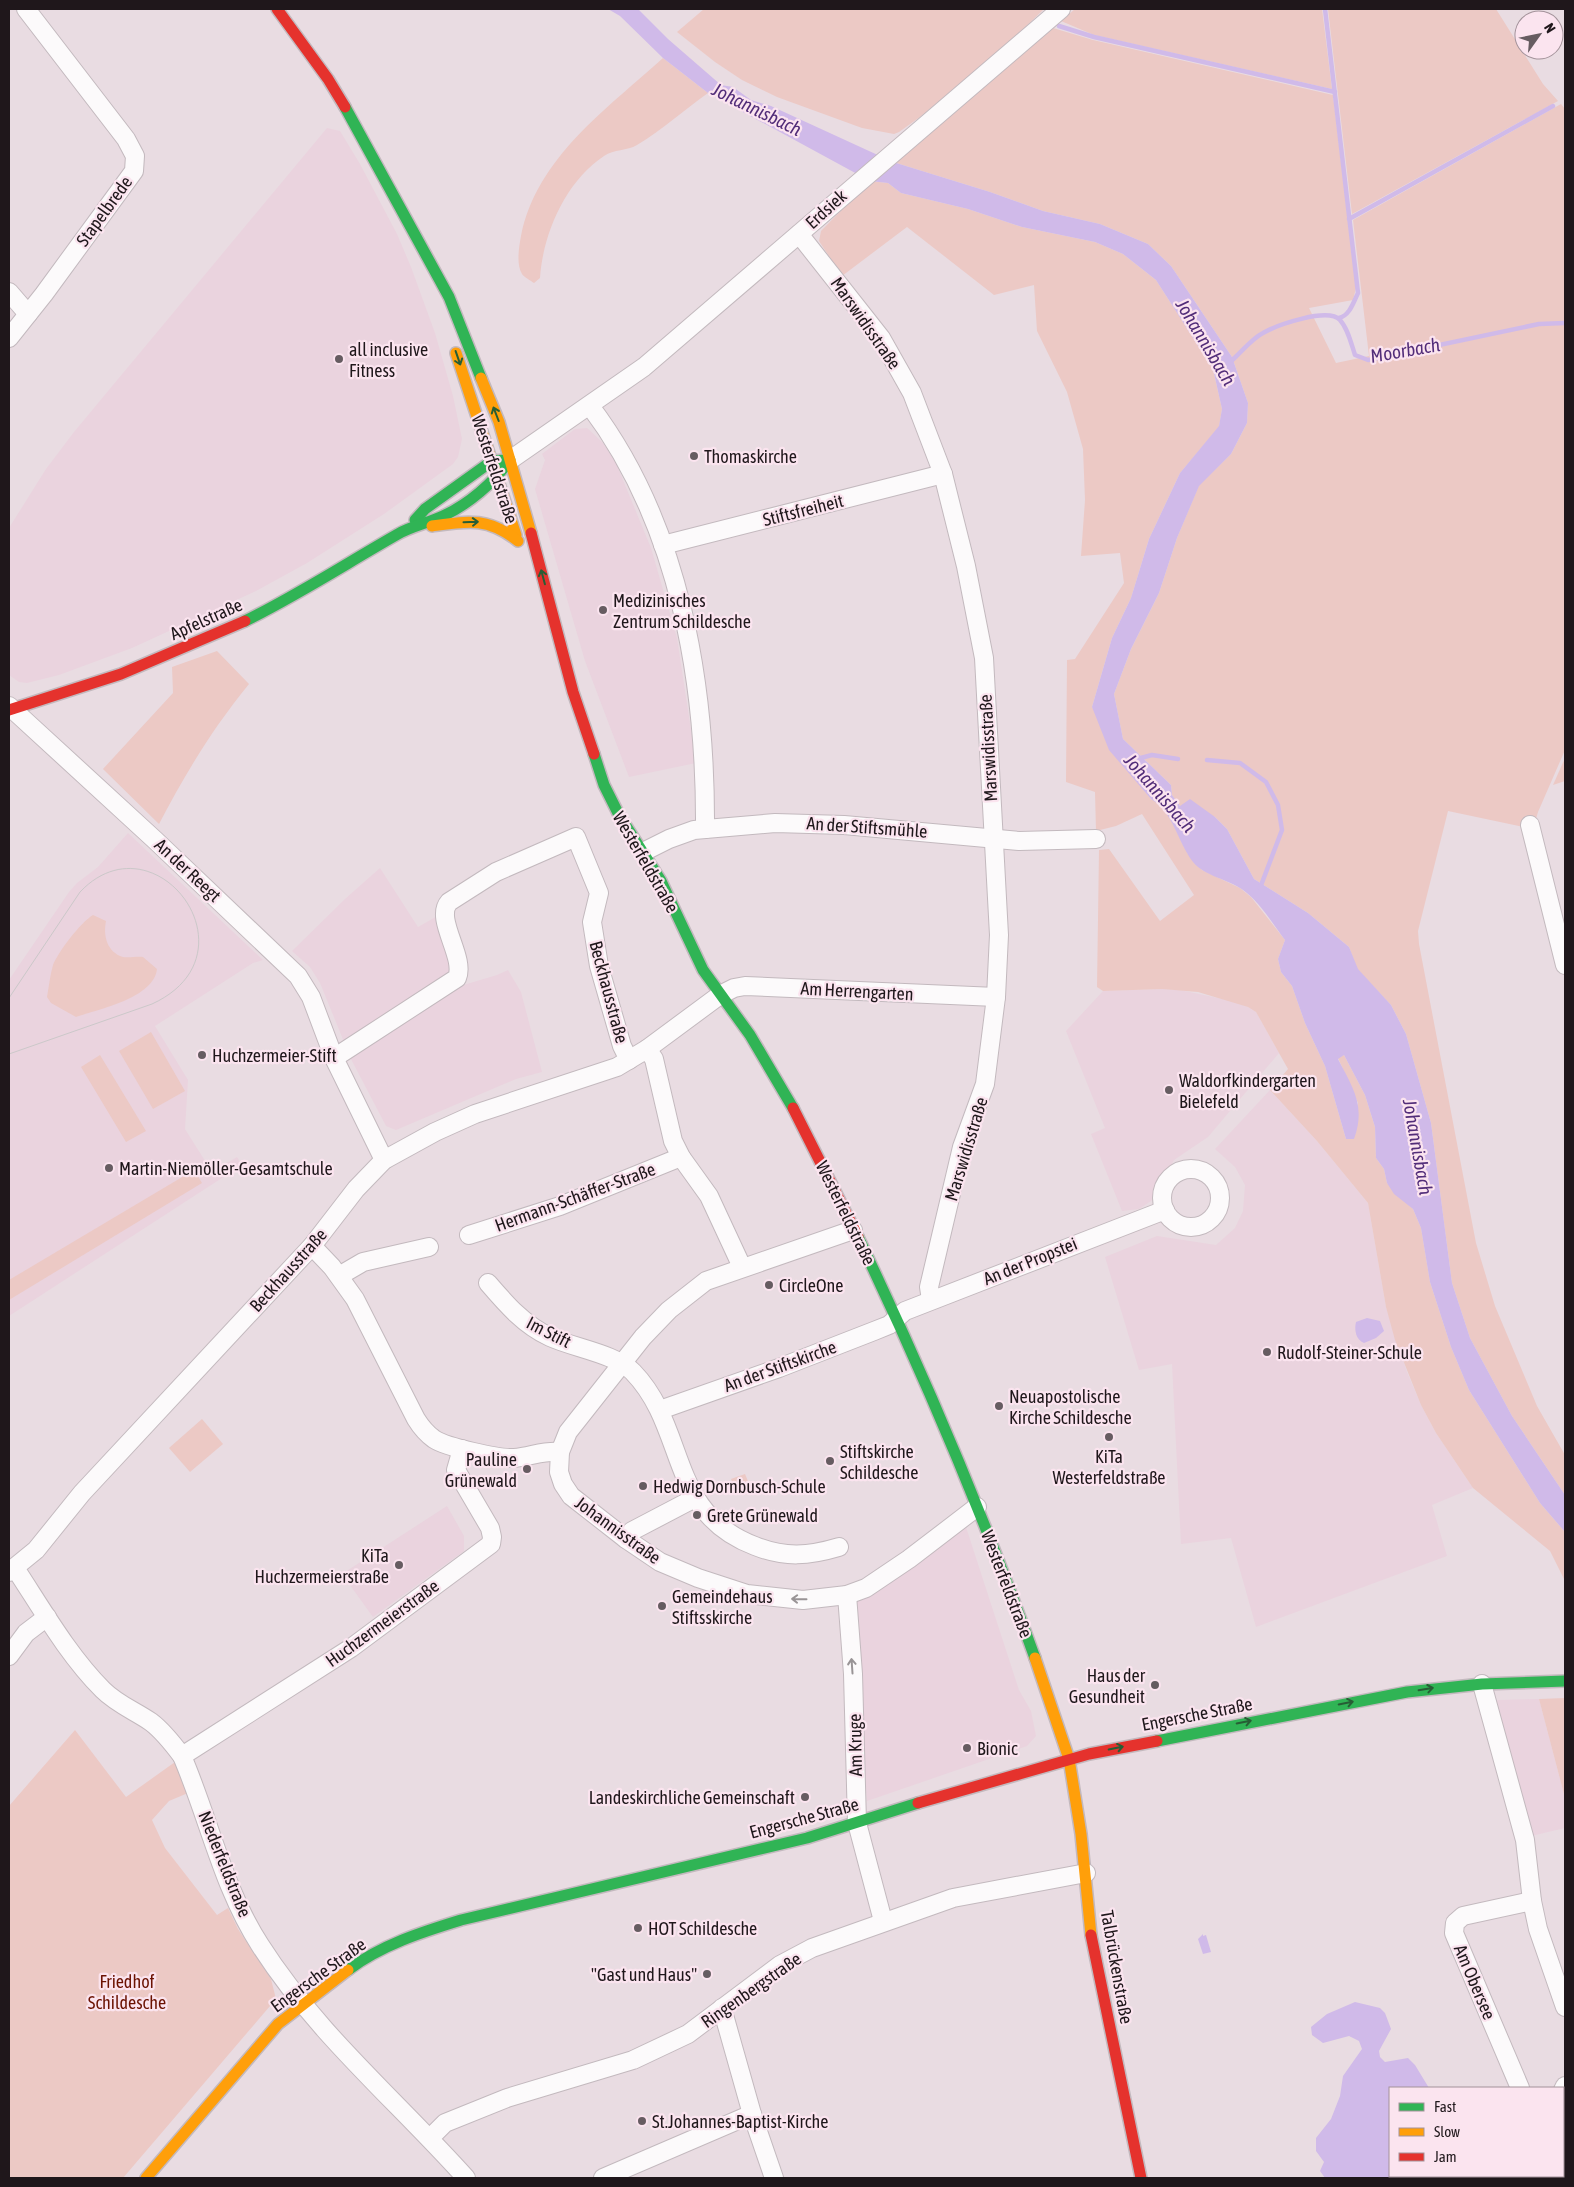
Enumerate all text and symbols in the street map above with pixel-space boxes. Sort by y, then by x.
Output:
north arrow [1514,10,1564,60]
text: N [1541,20,1559,36]
water label: Johannisbach [708,77,805,140]
street label: Stapelbrede [72,172,136,250]
street label: Erdsiek [801,185,851,233]
street label: Marswidisstraße [827,273,905,373]
water label: Johannisbach [1171,294,1240,389]
water label: Moorbach [1368,333,1442,367]
place label: all inclusive Fitness [349,339,428,381]
one-way arrow [454,350,463,366]
marker: all inclusive Fitness [333,353,345,365]
one-way arrow [490,406,499,421]
street label: Westerfeldstraße [468,412,522,526]
place label: Thomaskirche [704,446,797,467]
marker: Thomaskirche [688,450,700,462]
street label: Stiftsfreiheit [761,490,845,530]
one-way arrow [463,517,479,526]
one-way arrow [538,569,547,585]
place label: Medizinisches Zentrum Schildesche [613,590,751,632]
street label: Apfelstraße [167,594,245,644]
marker: Medizinisches Zentrum Schildesche [597,604,609,616]
street label: Marswidisstraße [975,694,1001,802]
water label: Johannisbach [1119,749,1200,837]
street label: Westerfeldstraße [609,808,683,916]
street label: An der Stiftsmühle [806,812,928,842]
street label: An der Reegt [151,834,225,906]
street label: Beckhausstraße [585,939,633,1045]
street label: Am Herrengarten [800,978,914,1004]
place label: Huchzermeier-Stift [212,1045,337,1066]
marker: Huchzermeier-Stift [196,1049,208,1061]
place label: Waldorfkindergarten Bielefeld [1179,1070,1316,1112]
marker: Waldorfkindergarten Bielefeld [1163,1084,1175,1096]
street label: Marswidisstraße [940,1095,992,1203]
water label: Johannisbach [1399,1097,1437,1197]
place label: Martin-Niemöller-Gesamtschule [119,1158,333,1179]
street label: Hermann-Schäffer-Straße [492,1158,658,1236]
street label: Westerfeldstraße [812,1158,880,1268]
marker: Martin-Niemöller-Gesamtschule [103,1162,115,1174]
street label: Beckhausstraße [245,1224,331,1316]
street label: An der Propstei [980,1233,1080,1289]
place label: CircleOne [779,1275,843,1296]
marker: CircleOne [763,1279,775,1291]
street label: Im Stift [523,1312,575,1352]
street label: An der Stiftskirche [721,1336,839,1396]
place label: Rudolf-Steiner-Schule [1277,1342,1422,1363]
marker: Rudolf-Steiner-Schule [1261,1346,1273,1358]
place label: Neuapostolische Kirche Schildesche [1009,1386,1132,1428]
marker: Neuapostolische Kirche Schildesche [993,1400,1005,1412]
marker: KiTa Westerfeldstraße [1103,1431,1115,1443]
place label: Stiftskirche Schildesche [840,1441,918,1483]
place label: KiTa Westerfeldstraße [1052,1446,1166,1488]
place label: Pauline Grünewald [445,1449,517,1491]
marker: Stiftskirche Schildesche [824,1455,836,1467]
marker: Pauline Grünewald [521,1463,533,1475]
place label: Hedwig Dornbusch-Schule [653,1476,826,1497]
marker: Hedwig Dornbusch-Schule [637,1480,649,1492]
street label: Johannisstraße [571,1492,665,1568]
place label: Grete Grünewald [707,1505,818,1526]
marker: Grete Grünewald [691,1509,703,1521]
street label: Westerfeldstraße [977,1527,1037,1641]
place label: KiTa Huchzermeierstraße [254,1545,389,1587]
marker: KiTa Huchzermeierstraße [393,1559,405,1571]
street label: Huchzermeierstraße [321,1575,443,1671]
place label: Gemeindehaus Stiftsskirche [672,1586,773,1628]
one-way arrow [791,1594,807,1604]
marker: Gemeindehaus Stiftsskirche [656,1600,668,1612]
one-way arrow [848,1658,857,1674]
place label: Haus der Gesundheit [1069,1665,1146,1707]
marker: Haus der Gesundheit [1149,1679,1161,1691]
one-way arrow [1418,1684,1434,1694]
street label: Engersche Straße [1140,1693,1254,1735]
one-way arrow [1338,1698,1354,1708]
street label: Am Kruge [844,1714,866,1776]
one-way arrow [1236,1717,1252,1727]
place label: Bionic [977,1738,1018,1759]
marker: Bionic [961,1742,973,1754]
one-way arrow [1108,1742,1124,1752]
place label: Landeskirchliche Gemeinschaft [589,1787,795,1808]
marker: Landeskirchliche Gemeinschaft [799,1791,811,1803]
street label: Engersche Straße [747,1793,861,1843]
street label: Niederfeldstraße [194,1808,256,1920]
street label: Talbrückenstraße [1097,1909,1137,2025]
place label: HOT Schildesche [648,1918,757,1939]
marker: HOT Schildesche [632,1922,644,1934]
street label: Engersche Straße [266,1933,370,2017]
street label: Am Obersee [1450,1941,1500,2023]
street label: Ringenbergstraße [697,1948,805,2032]
place label: "Gast und Haus" [591,1964,697,1985]
marker: "Gast und Haus" [701,1968,713,1980]
park label: Friedhof Schildesche [88,1971,166,2013]
legend [1389,2087,1564,2177]
text: Fast [1434,2098,1456,2115]
place label: St.Johannes-Baptist-Kirche [652,2111,828,2132]
marker: St.Johannes-Baptist-Kirche [636,2115,648,2127]
text: Slow [1434,2123,1460,2140]
text: Jam [1434,2148,1457,2165]

